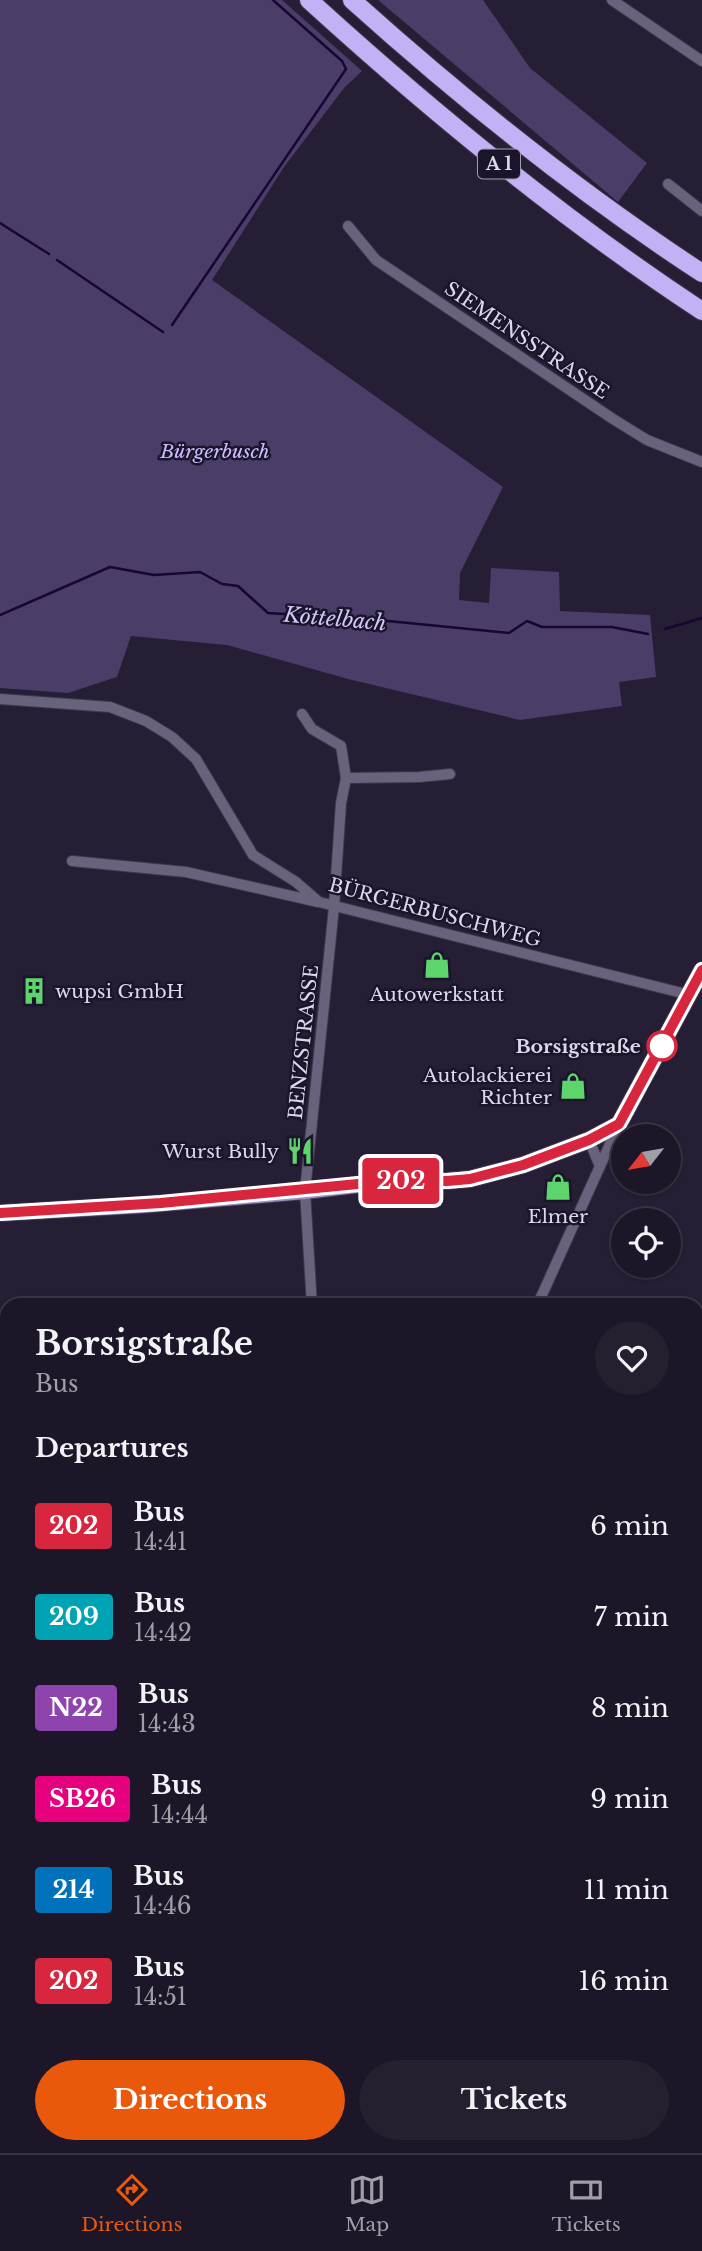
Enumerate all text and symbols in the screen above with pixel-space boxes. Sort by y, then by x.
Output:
road number: A 1 [478,149,520,178]
street label: SIEMENSSTRASSE [440,277,613,404]
park label: Bürgerbusch [159,440,270,463]
water label: Köttelbach [281,601,388,636]
street label: BÜRGERBUSCHWEG [326,873,544,952]
shop icon: Autowerkstatt [422,950,452,980]
street label: BENZSTRASSE [284,964,323,1121]
building icon: wupsi GmbH [19,976,49,1006]
place label: wupsi GmbH [55,980,184,1003]
place label: Autowerkstatt [369,983,505,1006]
marker: Borsigstraße [647,1031,677,1061]
place label: Borsigstraße [515,1035,641,1058]
place label: Autolackierei Richter [422,1064,553,1109]
shop icon: Autolackierei Richter [558,1071,588,1101]
north arrow [611,1124,681,1194]
map controls [611,1124,681,1278]
restaurant icon: Wurst Bully [285,1136,315,1166]
place label: Wurst Bully [162,1140,279,1163]
line badge: 202 [361,1158,441,1204]
text: 202 [376,1166,426,1195]
shop icon: Elmer [543,1172,573,1202]
place label: Elmer [528,1205,588,1228]
button: locate [611,1208,681,1278]
button: heart [595,1321,669,1395]
text: Borsigstraße [35,1323,253,1364]
text: Bus [35,1370,78,1398]
text: Departures [35,1432,189,1464]
text: Bus [133,1496,185,1528]
text: 6 min [590,1510,669,1542]
text: 202 [49,1511,98,1540]
text: 14:41 [133,1528,187,1556]
text: Bus [134,1587,185,1619]
text: 7 min [594,1601,669,1633]
text: 209 [49,1602,99,1631]
text: 14:42 [134,1619,192,1647]
text: Bus [138,1678,189,1710]
text: 8 min [591,1692,669,1724]
text: N22 [49,1693,103,1722]
text: 14:43 [138,1710,196,1738]
text: Bus [151,1769,202,1801]
text: 9 min [590,1783,669,1815]
text: SB26 [49,1784,116,1813]
text: 14:44 [151,1801,208,1829]
text: Bus [133,1860,184,1892]
text: 11 min [584,1874,669,1906]
text: 214 [52,1875,95,1904]
text: 14:46 [133,1892,192,1920]
text: Bus [133,1951,185,1983]
text: 16 min [579,1965,669,1997]
text: 202 [49,1966,98,1995]
text: 14:51 [133,1983,187,2011]
button: Directions [35,2060,345,2140]
button: Tickets [359,2060,669,2140]
tab: Directions [81,2171,182,2236]
tab: Map [345,2171,389,2236]
tab: Tickets [552,2171,621,2236]

